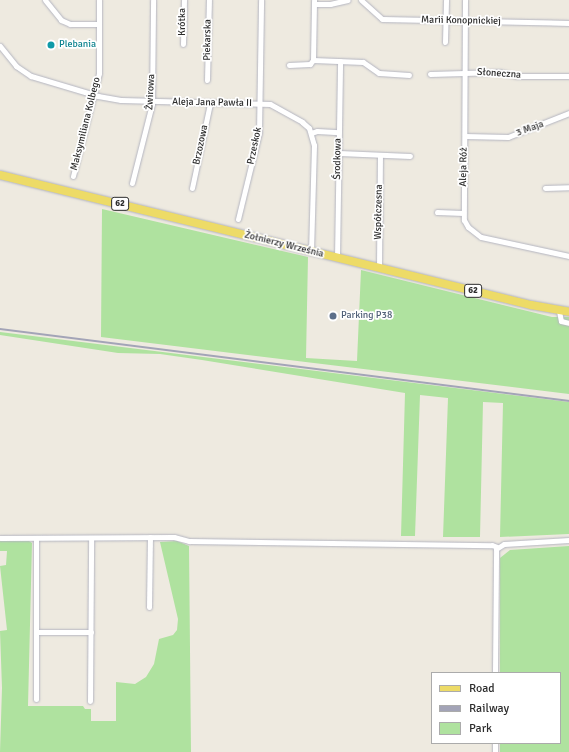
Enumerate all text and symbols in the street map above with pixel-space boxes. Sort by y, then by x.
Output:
street label: Krótka [177,8,189,36]
street label: Marii Konopnickiej [421,14,501,28]
street label: Piekarska [202,19,214,61]
place label: Plebania [59,39,96,51]
marker: Plebania [46,40,56,50]
street label: Słoneczna [477,66,521,82]
street label: Żwirowa [144,74,158,110]
street label: Maksymiliana Kolbego [69,76,103,172]
street label: Aleja Jana Pawła II [172,96,252,110]
street label: 3 Maja [515,118,545,140]
street label: Brzozowa [191,124,211,166]
street label: Przeskok [245,126,265,166]
street label: Środkowa [332,138,344,180]
street label: Aleja Róż [458,147,470,187]
street label: Współczesna [373,184,385,240]
road number: 62 [111,197,129,211]
street label: Żołnierzy Września [243,229,325,261]
road number: 62 [464,284,482,298]
place label: Parking P38 [341,310,392,322]
marker: Parking P38 [328,311,338,321]
legend [431,672,561,744]
text: Road [469,681,495,696]
text: Railway [469,701,509,716]
text: Park [469,721,492,736]

